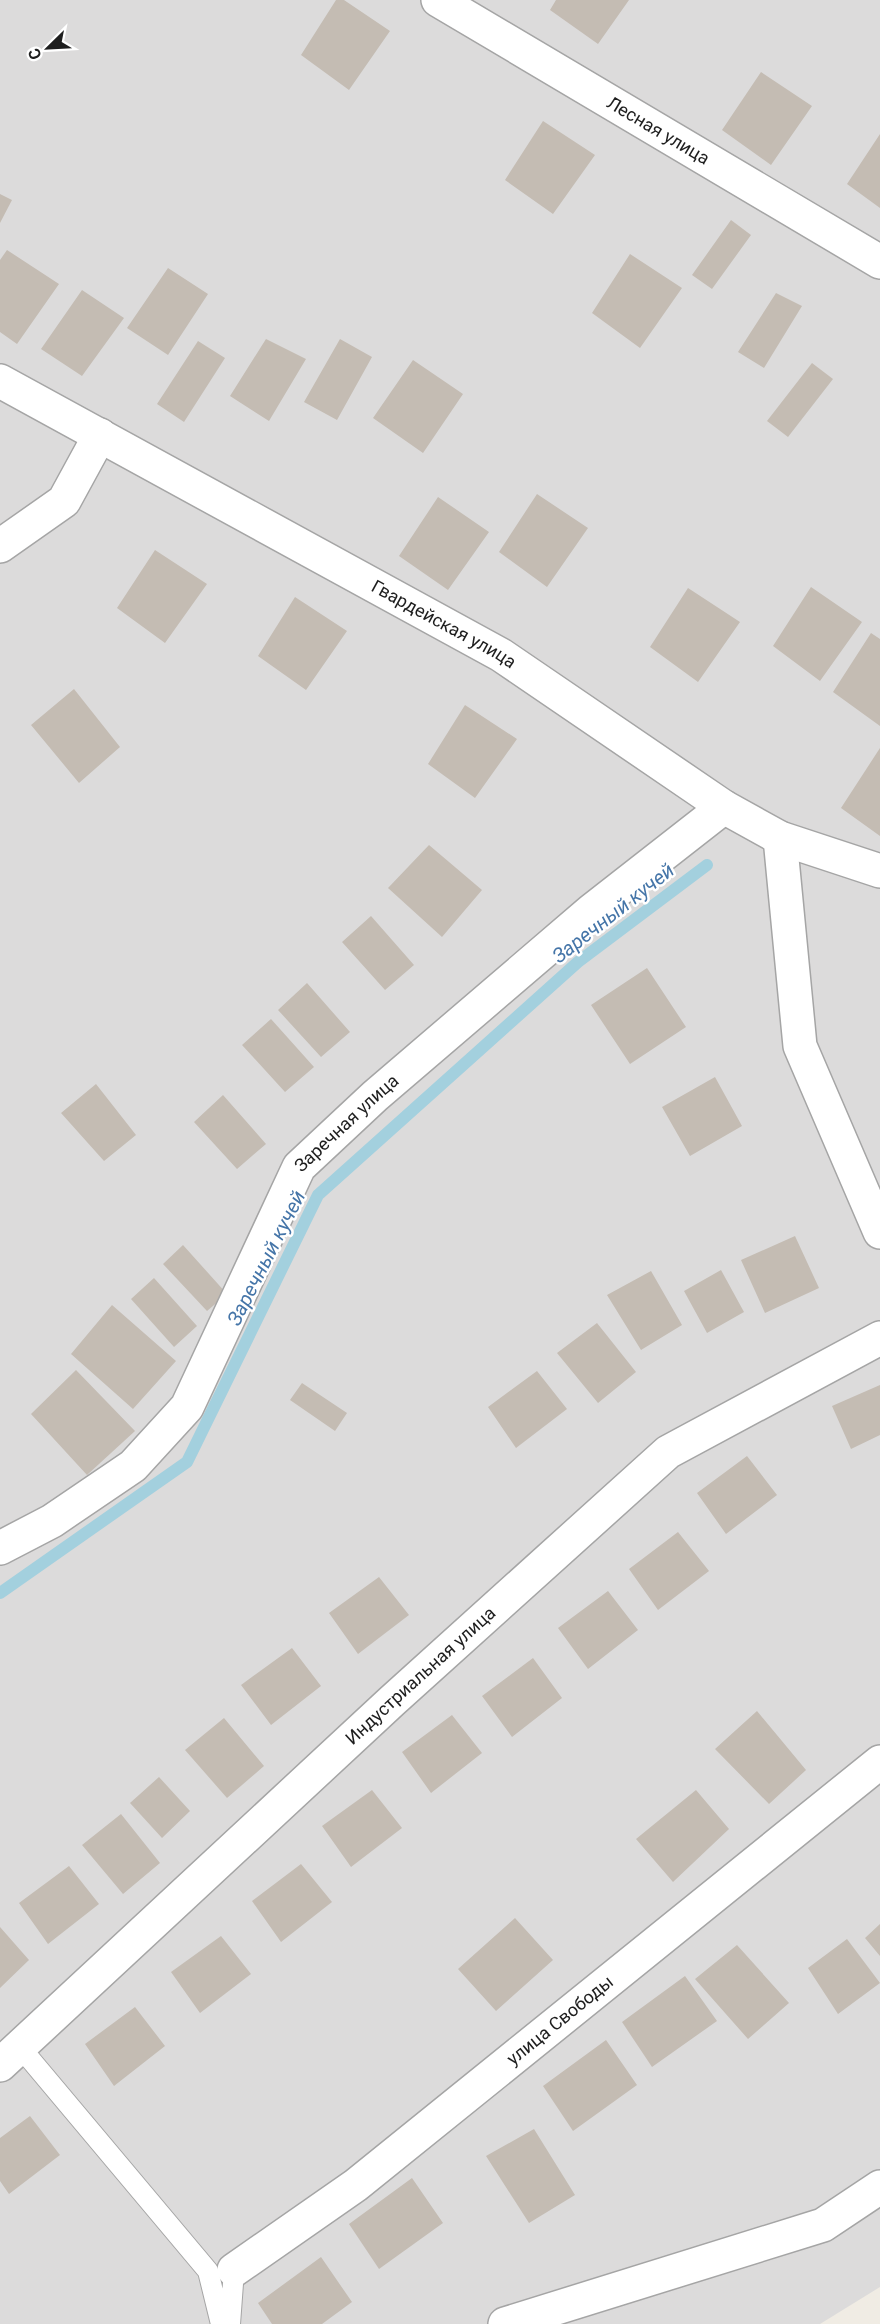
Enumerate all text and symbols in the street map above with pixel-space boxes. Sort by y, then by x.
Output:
north arrow [18,18,78,78]
text: С [24,45,46,63]
street label: Лесная улица [603,92,714,169]
street label: Гвардейская улица [368,575,520,672]
water label: Заречный кучей [547,858,679,968]
street label: Заречная улица [290,1070,402,1176]
water label: Заречный кучей [222,1187,310,1329]
street label: Индустриальная улица [341,1602,499,1749]
street label: улица Свободы [502,1971,617,2069]

